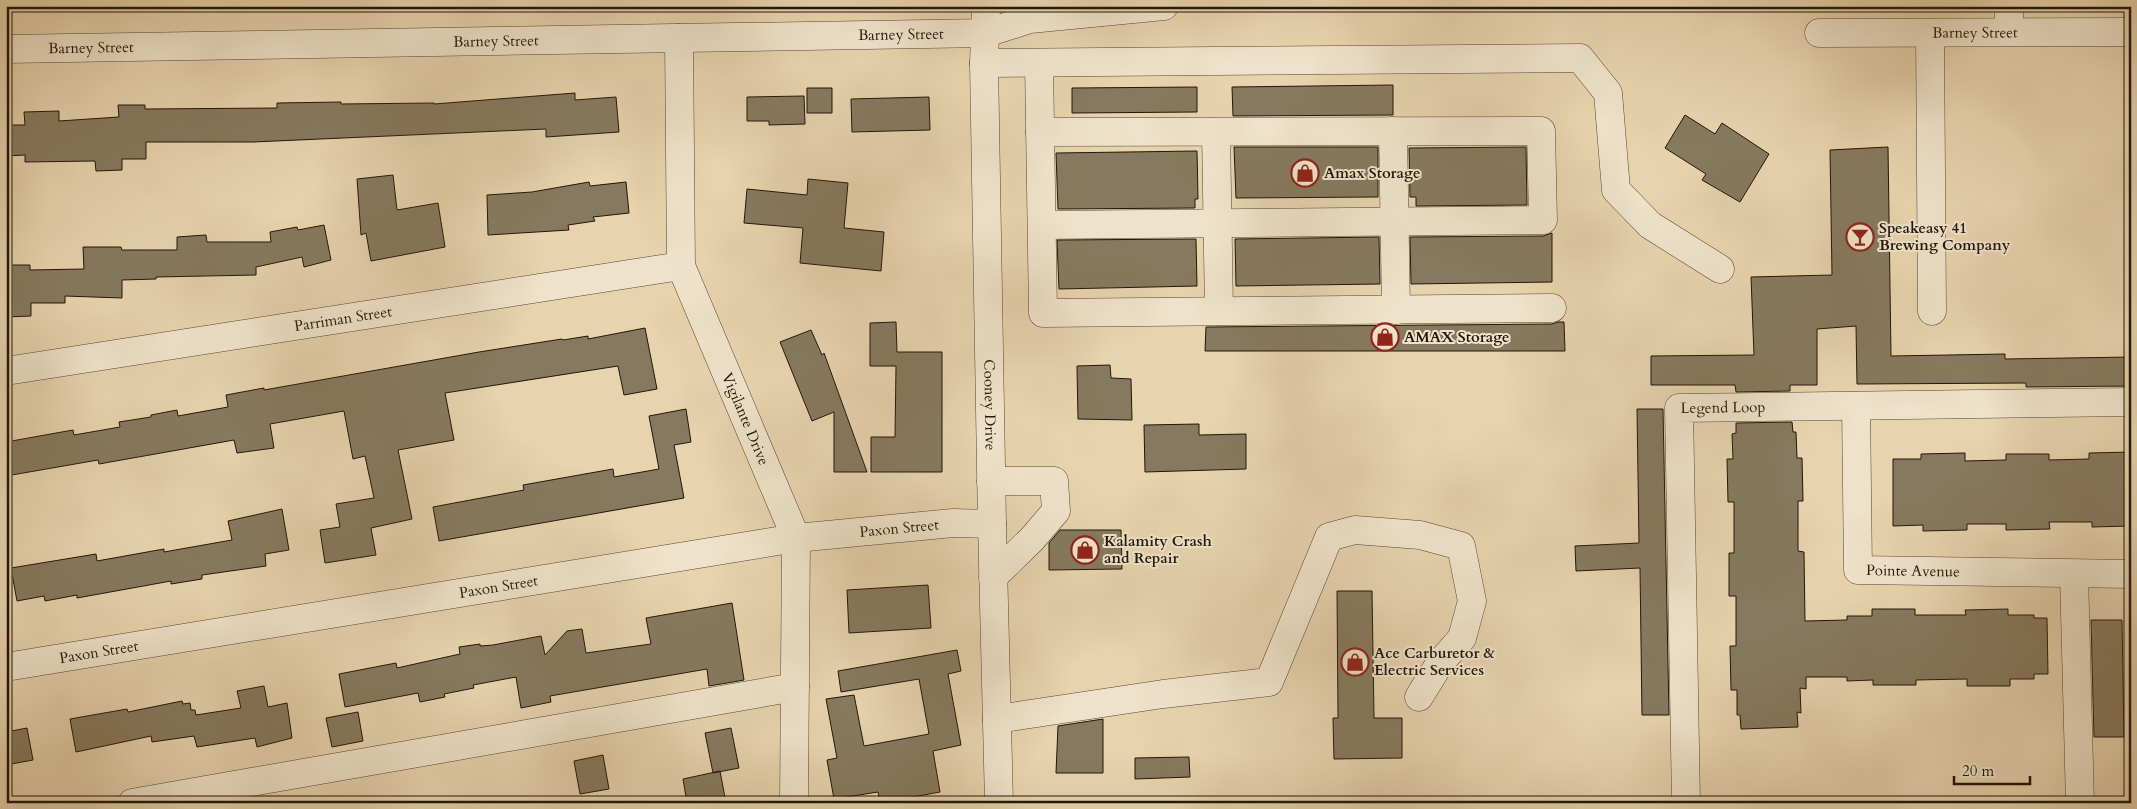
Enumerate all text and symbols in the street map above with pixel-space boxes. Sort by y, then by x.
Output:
street label: Barney Street [1932,22,2018,43]
street label: Barney Street [858,24,944,45]
street label: Barney Street [453,30,539,52]
street label: Barney Street [48,37,134,58]
shop icon: Amax Storage [1290,158,1320,188]
place label: Amax Storage [1324,163,1420,183]
place label: Speakeasy 41 Brewing Company [1879,218,2011,255]
bar icon: Speakeasy 41 Brewing Company [1845,222,1875,252]
street label: Parriman Street [293,301,393,336]
shop icon: AMAX Storage [1370,322,1400,352]
place label: AMAX Storage [1404,327,1510,347]
street label: Cooney Drive [979,359,1001,451]
street label: Vigilante Drive [717,370,774,468]
street label: Legend Loop [1680,397,1766,418]
street label: Paxon Street [858,514,940,542]
place label: Kalamity Crash and Repair [1104,531,1213,568]
shop icon: Kalamity Crash and Repair [1070,535,1100,565]
street label: Pointe Avenue [1866,560,1960,581]
street label: Paxon Street [458,570,540,603]
street label: Paxon Street [58,636,140,668]
place label: Ace Carburetor & Electric Services [1374,643,1496,680]
shop icon: Ace Carburetor & Electric Services [1340,647,1370,677]
scale bar [1954,754,2031,786]
text: 20 m [1962,761,1994,781]

